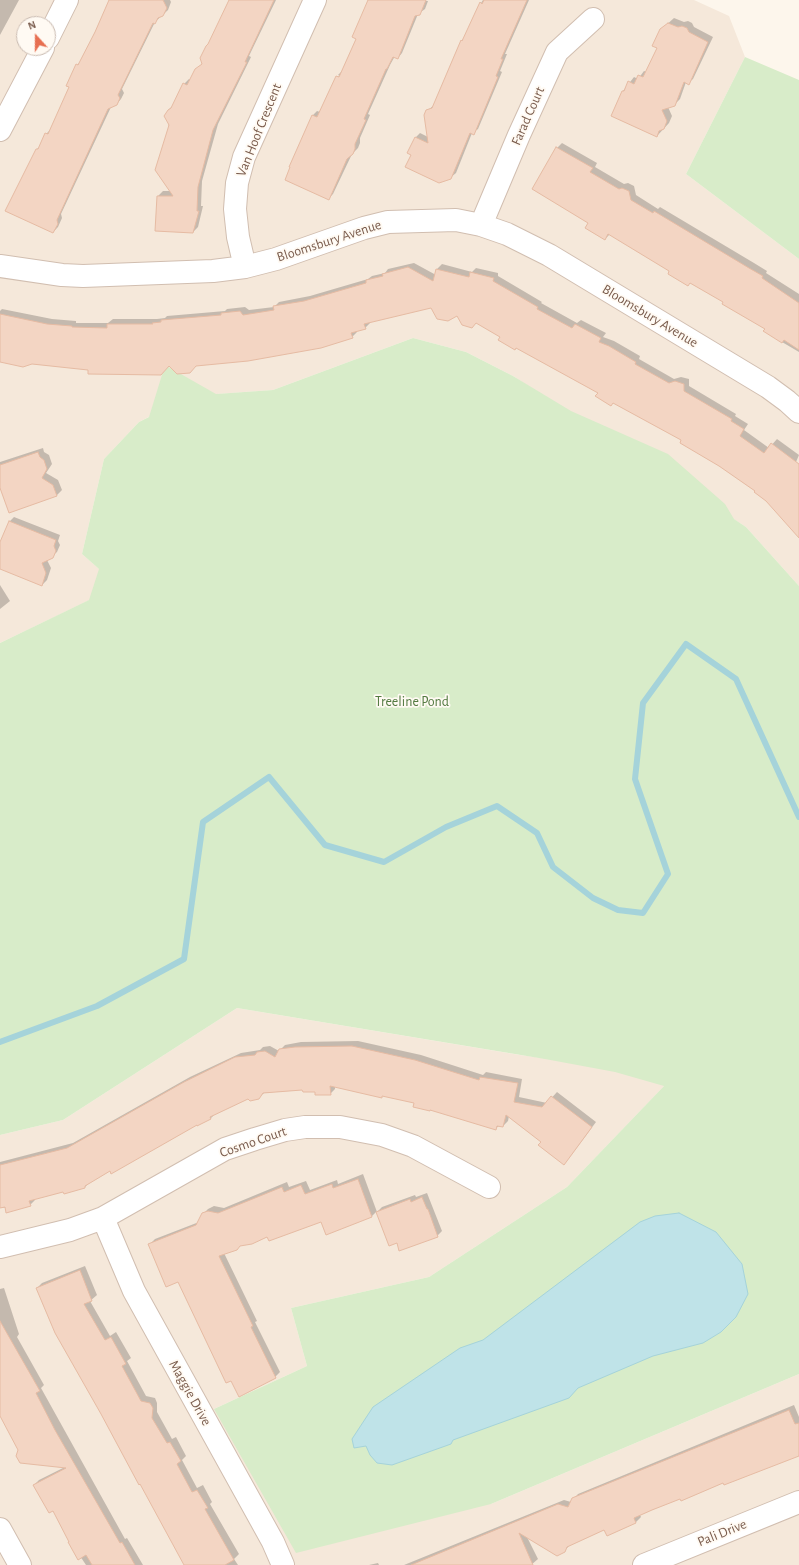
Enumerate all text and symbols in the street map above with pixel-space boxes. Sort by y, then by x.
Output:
north arrow [16,16,56,56]
text: N [26,19,37,32]
street label: Van Hoof Crescent [233,81,285,179]
street label: Farad Court [508,84,548,148]
street label: Bloomsbury Avenue [275,216,383,266]
street label: Bloomsbury Avenue [599,281,701,351]
park label: Treeline Pond [375,694,449,710]
street label: Cosmo Court [218,1123,288,1161]
street label: Maggie Drive [165,1357,215,1429]
street label: Pali Drive [695,1516,749,1550]

